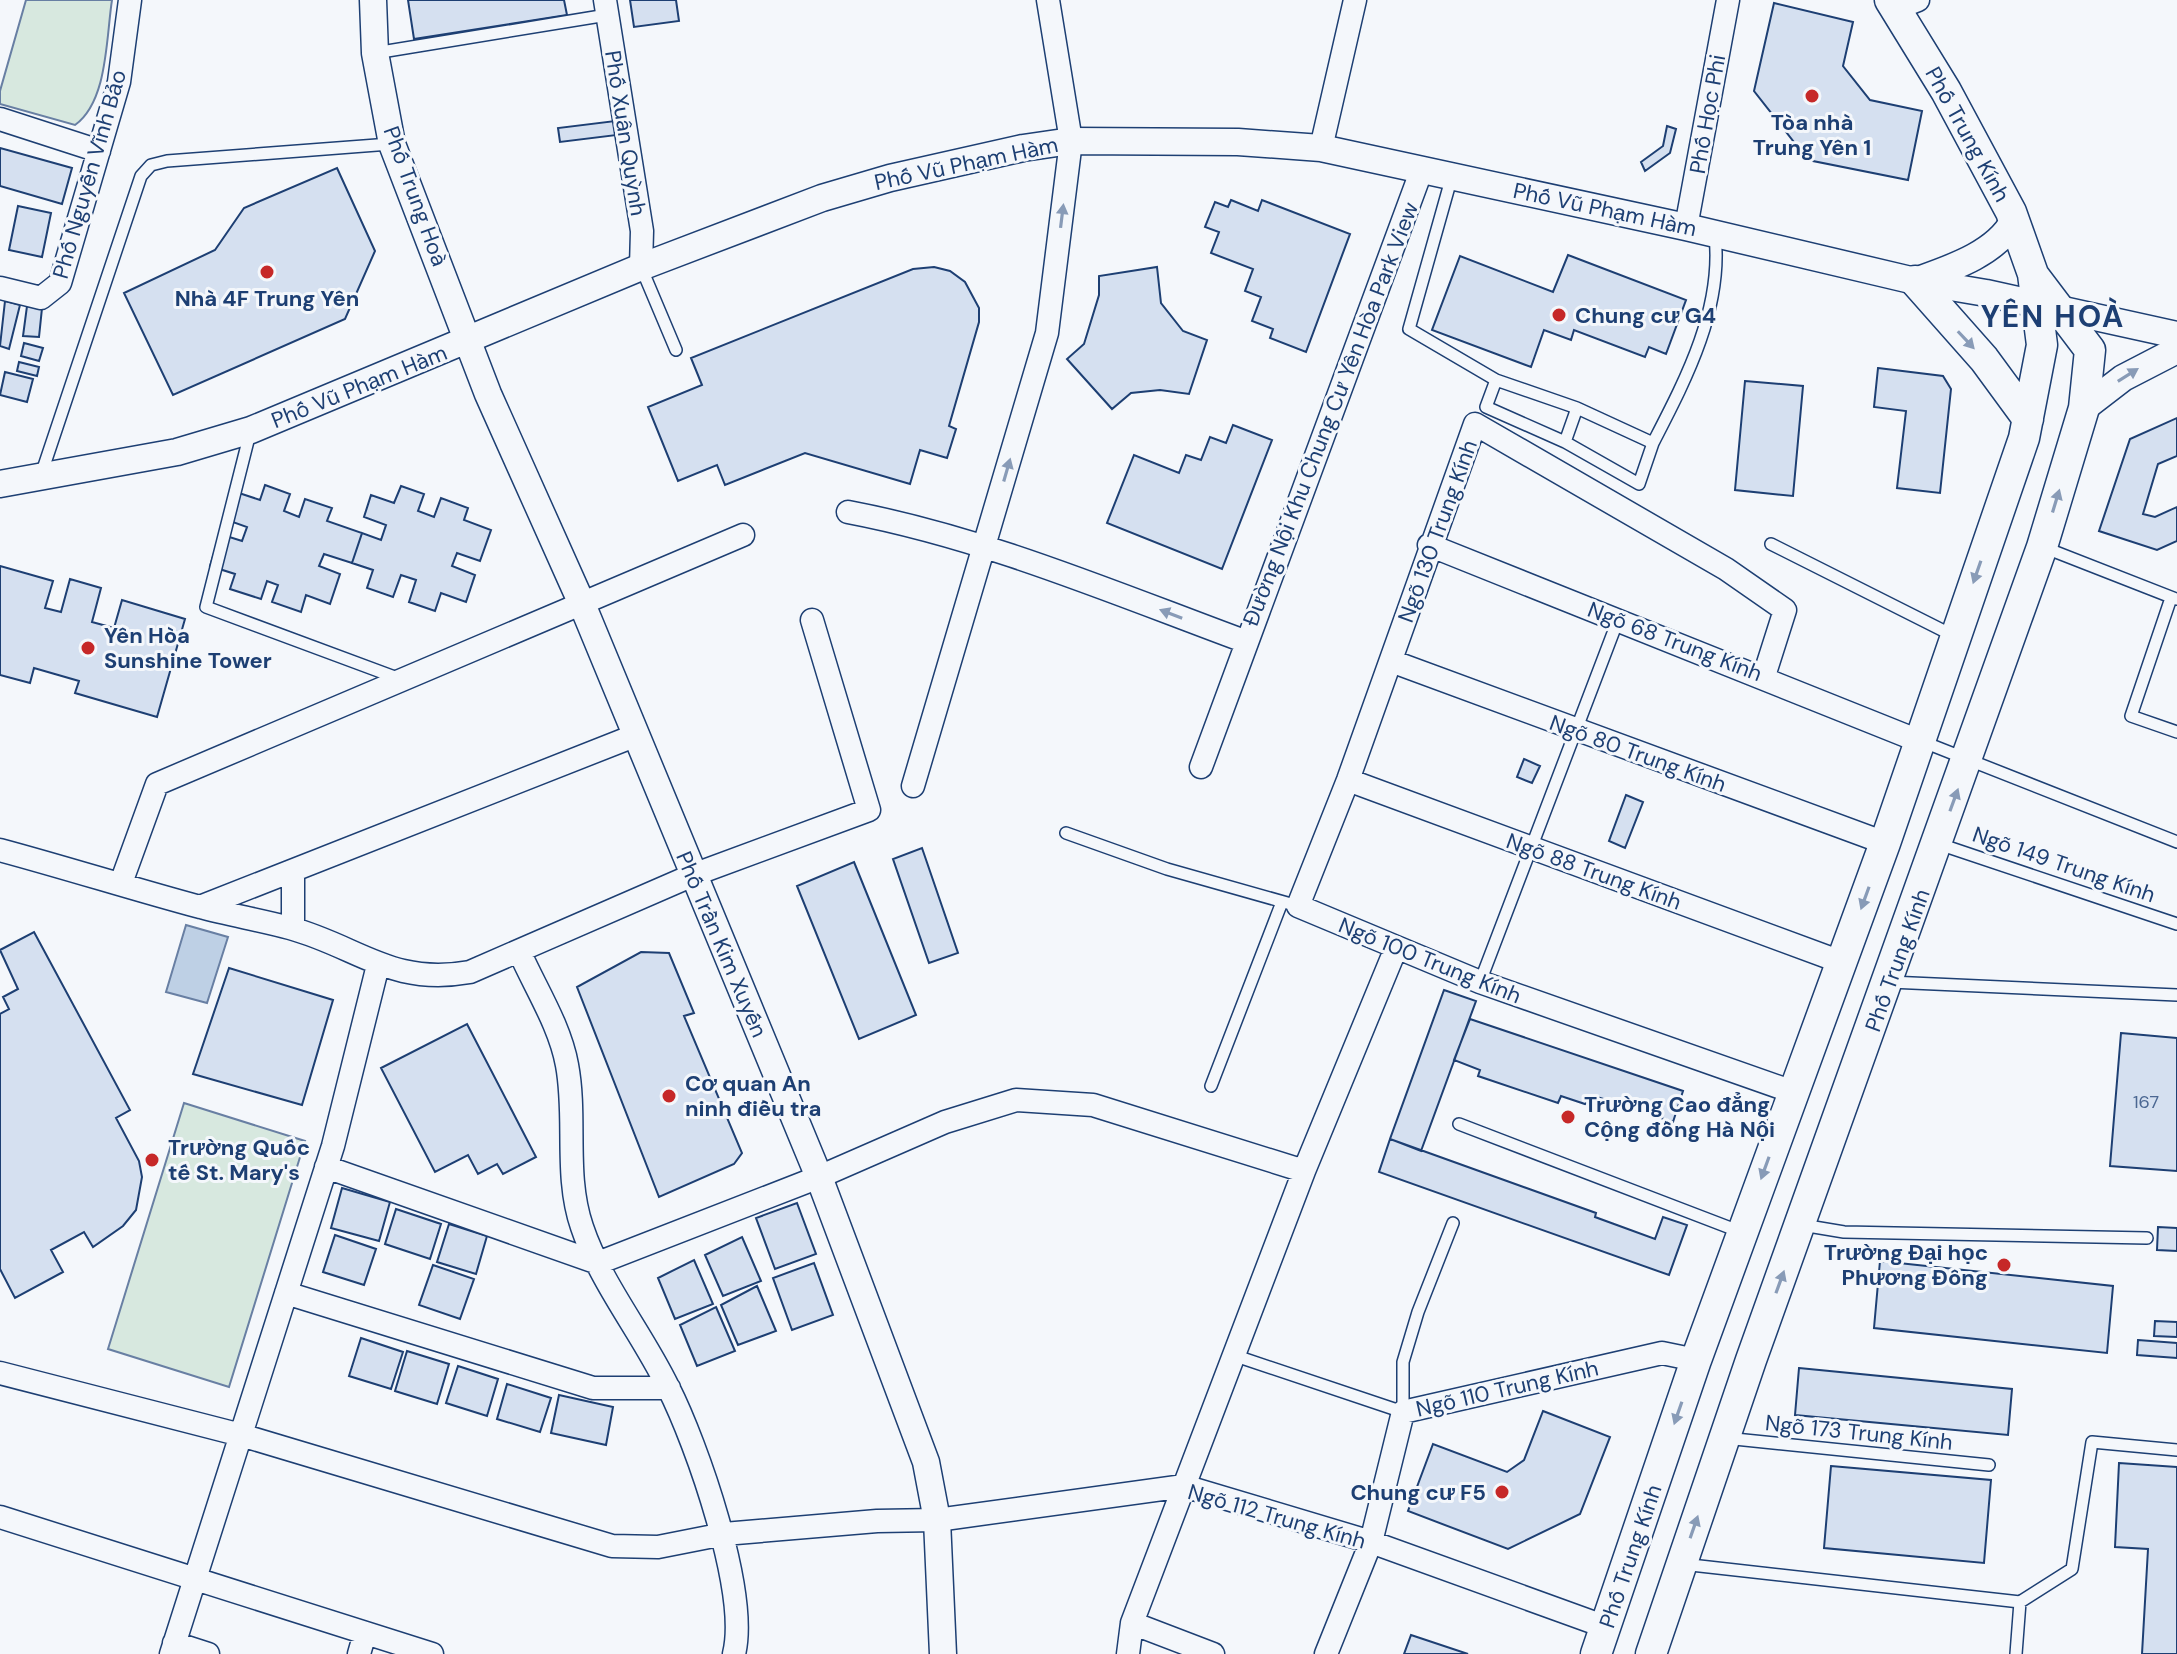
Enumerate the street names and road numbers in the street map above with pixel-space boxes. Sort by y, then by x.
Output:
street label: Phố Xuân Quỳnh [598,48,653,218]
street label: Phố Học Phi [1683,52,1732,176]
street label: Phố Trung Kính [1919,62,2017,207]
street label: Phố Nguyễn Vĩnh Bảo [46,66,133,282]
street label: Phố Trung Hoà [377,122,454,270]
street label: Phố Vũ Phạm Hàm [872,130,1061,197]
street label: Phố Vũ Phạm Hàm [1510,176,1699,243]
street label: Đường Nội Khu Chung Cư Yên Hòa Park View [1236,198,1425,630]
street label: Phố Vũ Phạm Hàm [267,338,451,435]
street label: Ngõ 130 Trung Kính [1391,436,1484,626]
street label: Ngõ 68 Trung Kính [1583,595,1766,688]
street label: Ngõ 80 Trung Kính [1546,708,1730,799]
street label: Ngõ 149 Trung Kính [1969,820,2159,909]
street label: Ngõ 88 Trung Kính [1502,826,1685,917]
street label: Phố Trần Kim Xuyến [669,847,774,1042]
street label: Phố Trung Kính [1858,885,1937,1036]
street label: Ngõ 100 Trung Kính [1334,911,1525,1010]
street label: Ngõ 110 Trung Kính [1413,1353,1601,1424]
street label: Ngõ 173 Trung Kính [1764,1408,1954,1457]
street label: Ngõ 112 Trung Kính [1185,1477,1369,1556]
street label: Phố Trung Kính [1592,1481,1669,1632]

